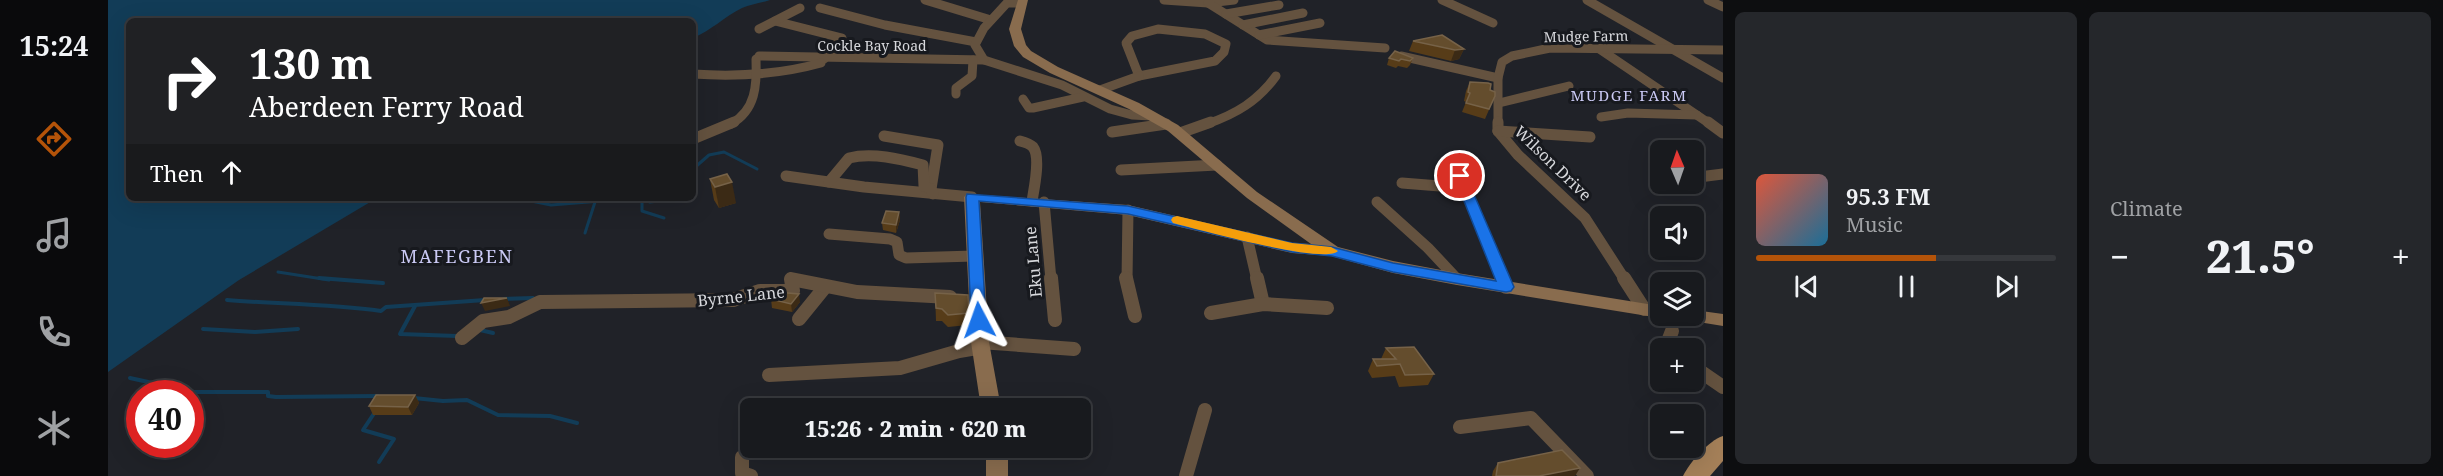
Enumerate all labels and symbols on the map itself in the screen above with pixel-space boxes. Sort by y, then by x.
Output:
street label: Mudge Farm [1543,26,1629,46]
street label: Cockle Bay Road [817,36,927,55]
district label: MUDGE FARM [1571,85,1687,105]
street label: Wilson Drive [1509,120,1597,206]
north arrow [1650,140,1704,194]
pin [1434,150,1485,201]
street label: Eku Lane [1019,225,1047,299]
district label: MAFEGBEN [401,244,513,268]
street label: Byrne Lane [696,280,786,312]
position arrow [947,288,1011,352]
speed limit sign: 40 [126,380,204,458]

